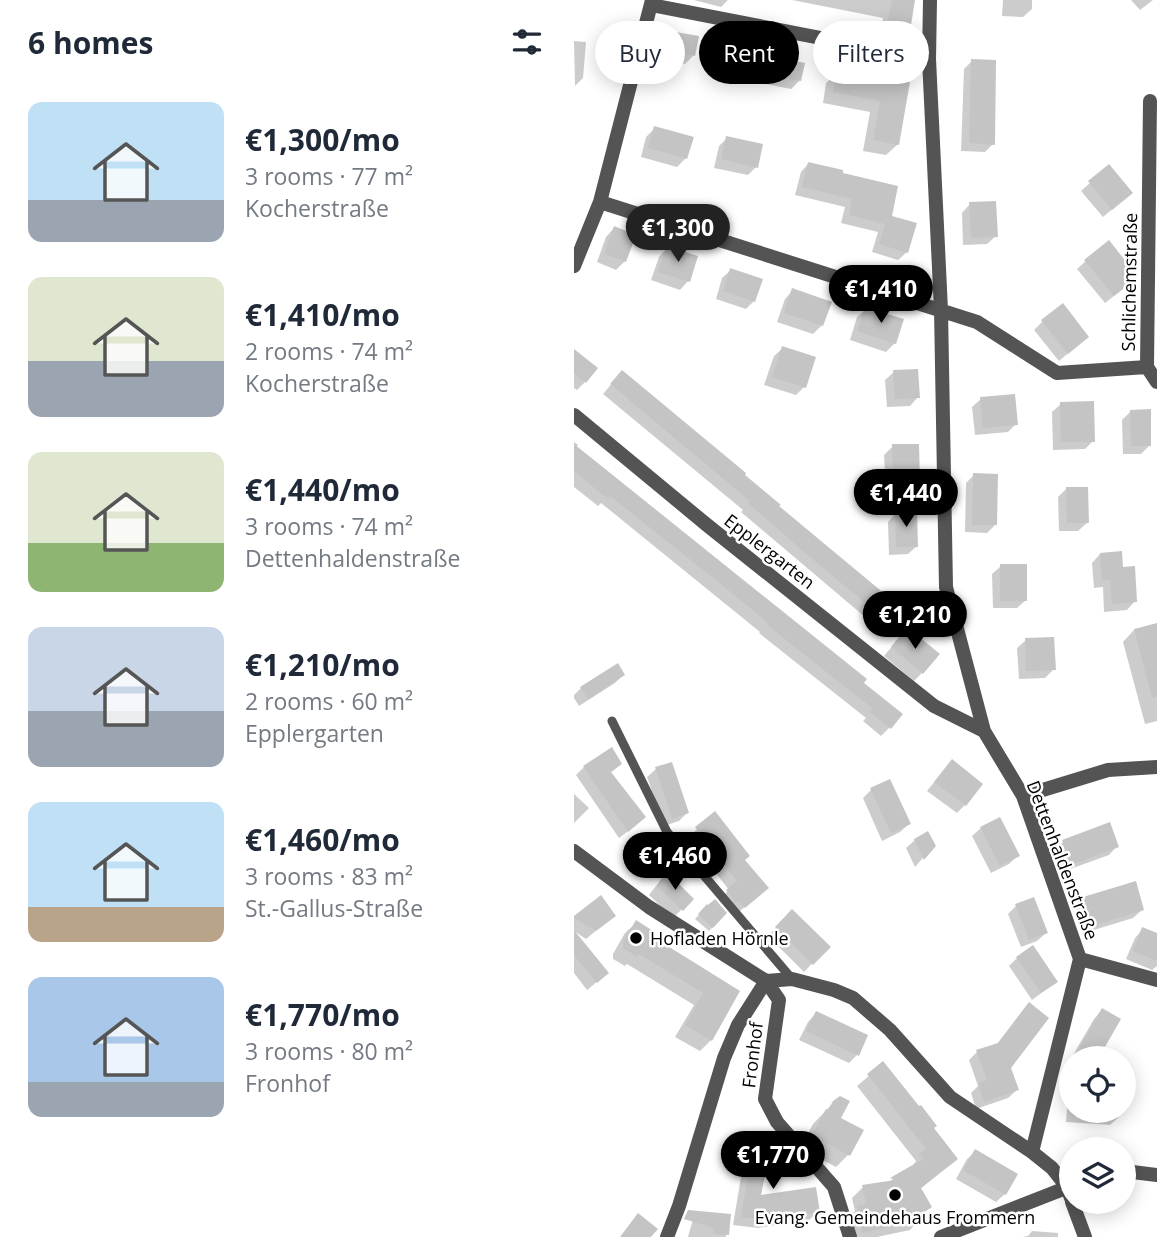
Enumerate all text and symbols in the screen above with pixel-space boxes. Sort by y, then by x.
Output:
chip: Buy [595,21,685,84]
chip: Rent [699,21,799,84]
chip: Filters [813,21,929,84]
text: 6 homes [28,22,153,63]
icon: filters [508,23,546,61]
text: €1,300/mo [245,119,400,160]
icon: home [84,130,168,214]
text: 3 rooms · 77 m² [245,160,413,192]
text: Kocherstraße [245,192,389,224]
pin: €1,300 [621,204,735,264]
text: €1,300 [642,211,714,243]
street label: Schlichemstraße [1116,212,1142,352]
pin: €1,410 [824,266,938,325]
text: €1,410 [845,272,917,304]
text: €1,410/mo [245,294,400,335]
icon: home [84,305,168,389]
text: 2 rooms · 74 m² [245,335,413,367]
text: Kocherstraße [245,367,389,399]
text: €1,440/mo [245,469,400,510]
pin: €1,440 [849,470,963,529]
text: €1,440 [870,476,942,508]
icon: home [84,480,168,564]
street label: Epplergarten [720,508,820,594]
text: 3 rooms · 74 m² [245,510,413,542]
text: Dettenhaldenstraße [245,542,460,574]
pin: €1,210 [858,592,972,651]
text: €1,210 [879,598,951,630]
text: €1,210/mo [245,644,400,685]
icon: home [84,655,168,739]
text: 2 rooms · 60 m² [245,685,413,717]
text: Epplergarten [245,717,384,749]
street label: Dettenhaldenstraße [1022,777,1104,943]
text: €1,460/mo [245,819,400,860]
icon: home [84,830,168,914]
pin: €1,460 [618,832,732,892]
text: €1,460 [639,839,711,871]
text: 3 rooms · 83 m² [245,860,413,892]
text: St.-Gallus-Straße [245,892,423,924]
place label: Hofladen Hörnle [650,926,789,950]
marker: Hofladen Hörnle [628,930,644,946]
text: €1,770/mo [245,994,400,1035]
icon: home [84,1005,168,1089]
street label: Fronhof [736,1020,768,1089]
text: 3 rooms · 80 m² [245,1035,413,1067]
map controls [1059,1046,1136,1214]
button: locate [1059,1046,1136,1123]
text: Fronhof [245,1067,330,1099]
pin: €1,770 [716,1132,830,1191]
button: layers [1059,1137,1136,1214]
text: €1,770 [737,1138,809,1170]
marker: Evang. Gemeindehaus Frommern [887,1187,903,1203]
place label: Evang. Gemeindehaus Frommern [755,1205,1035,1229]

